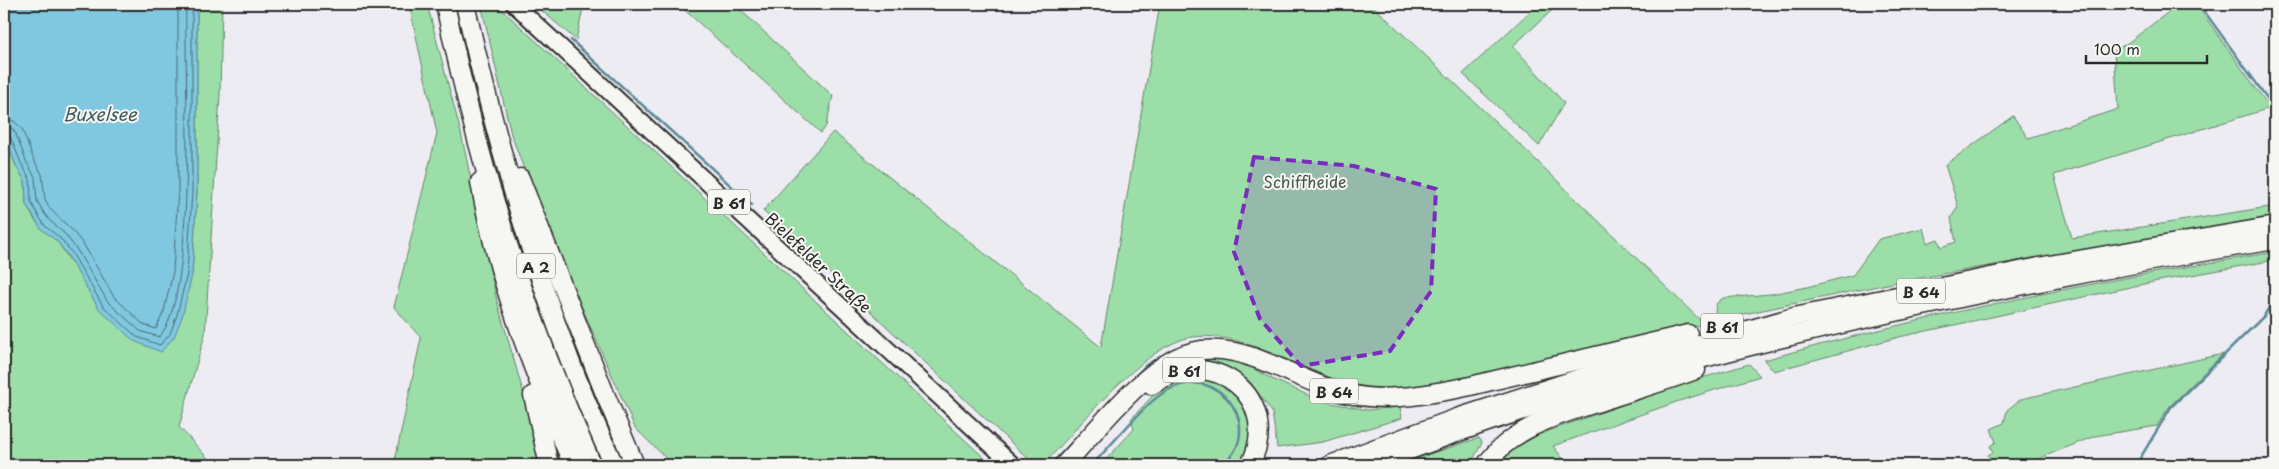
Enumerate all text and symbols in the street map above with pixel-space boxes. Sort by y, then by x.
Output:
scale bar [2086,32,2208,64]
text: 100 m [2094,37,2140,60]
water label: Buxelsee [63,100,138,127]
park label: Schiffheide [1263,169,1347,193]
road number: B 61 [708,190,750,214]
street label: Bielefelder Straße [760,206,878,318]
road number: A 2 [517,254,555,278]
road number: B 64 [1897,278,1945,304]
road number: B 61 [1701,314,1743,338]
road number: B 61 [1163,358,1205,382]
road number: B 64 [1310,378,1358,404]

